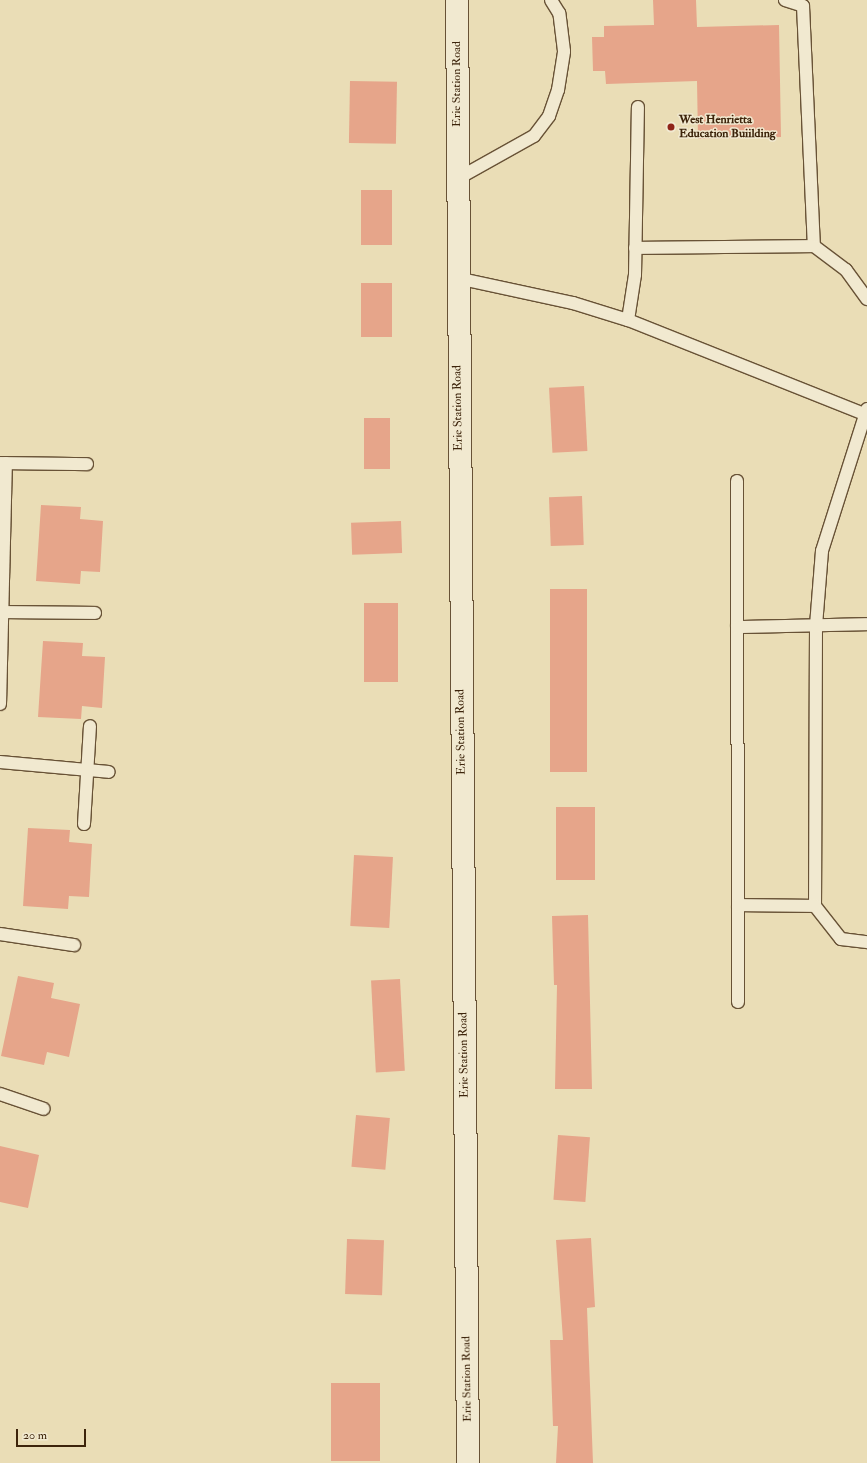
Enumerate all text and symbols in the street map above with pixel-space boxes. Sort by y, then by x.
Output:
street label: Erie Station Road [450,41,464,127]
place label: West Henrietta Education Buiilding [679,113,776,141]
marker: West Henrietta Education Buiilding [666,122,676,132]
street label: Erie Station Road [450,365,466,451]
street label: Erie Station Road [453,689,469,775]
street label: Erie Station Road [456,1012,472,1098]
street label: Erie Station Road [459,1336,475,1422]
scale bar [18,1421,88,1447]
text: 20 m [23,1428,47,1443]

